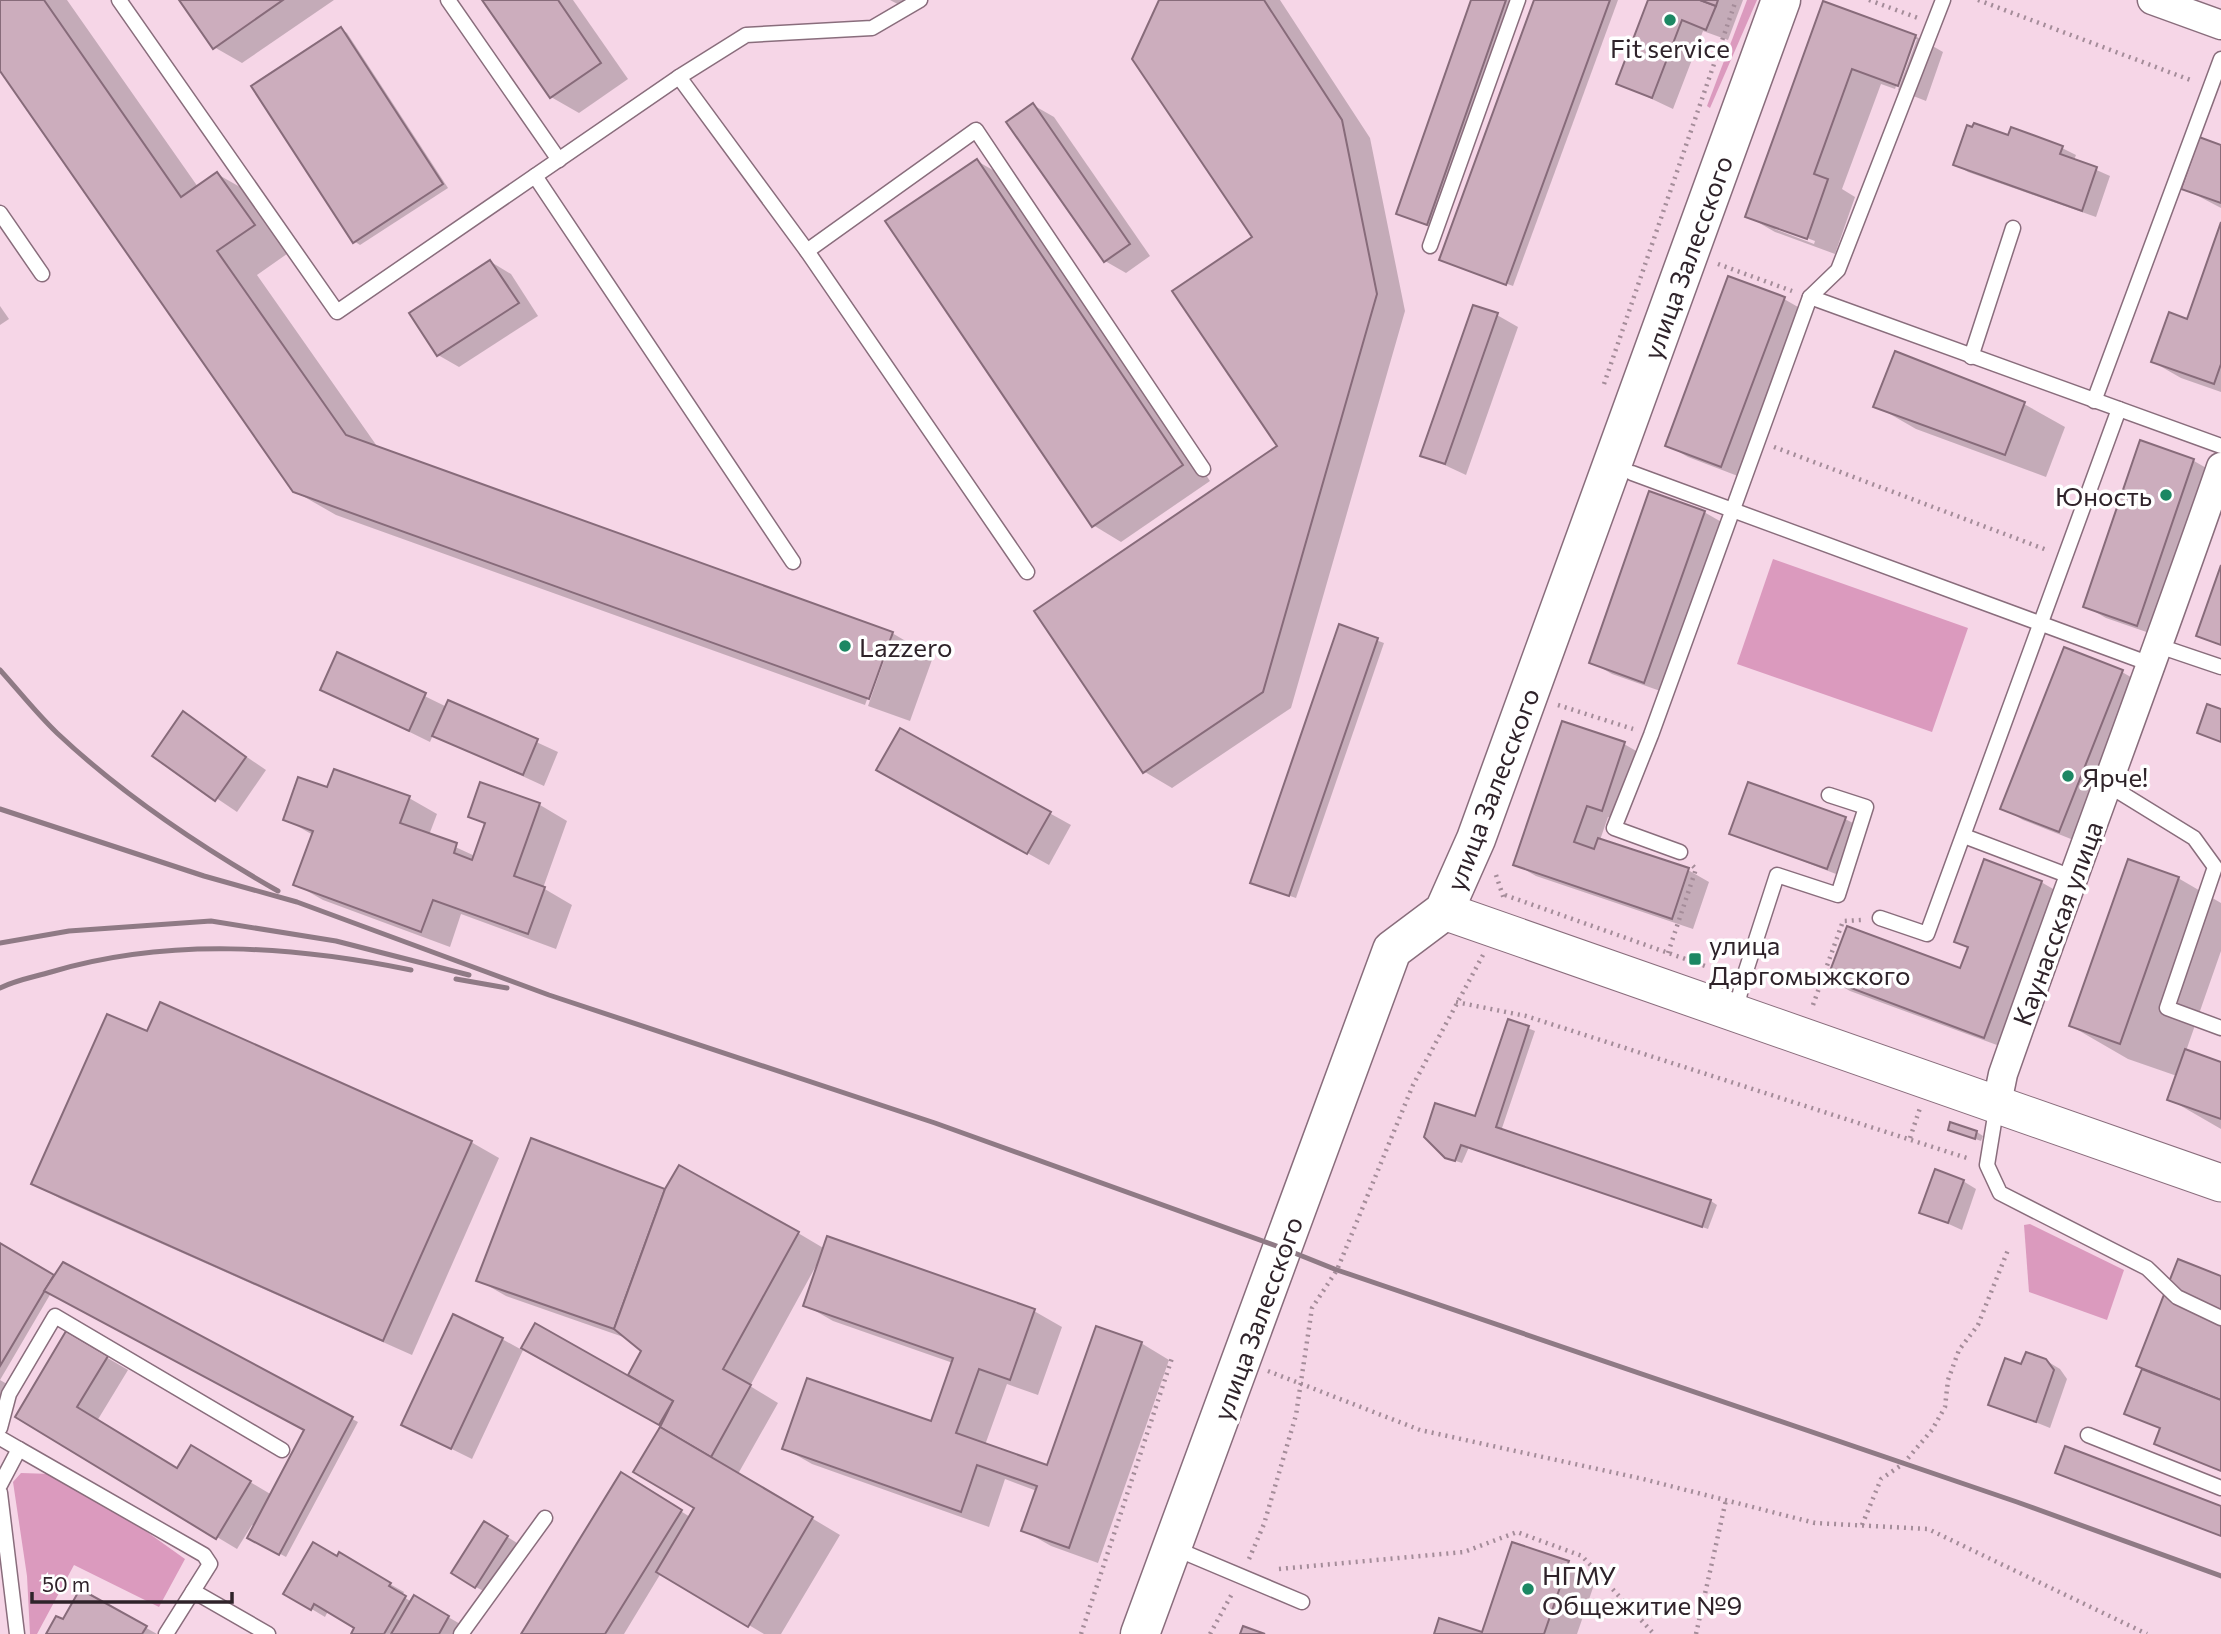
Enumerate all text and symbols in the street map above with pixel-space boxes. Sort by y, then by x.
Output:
marker: Fit service [1662,12,1678,28]
place label: Fit service [1610,32,1730,63]
street label: улица Залесского [1636,151,1738,363]
place label: Юность [2055,480,2152,511]
marker: Юность [2158,487,2174,503]
place label: Lazzero [859,631,952,662]
marker: Lazzero [837,638,853,654]
street label: улица Залесского [1439,683,1545,895]
place label: Ярче! [2082,761,2148,792]
marker: Ярче! [2060,768,2076,784]
street label: Каунасская улица [2006,817,2108,1029]
place label: улица Даргомыжского [1709,929,1911,990]
marker: улица Даргомыжского [1687,951,1703,967]
street label: улица Залесского [1206,1212,1308,1424]
place label: НГМУ Общежитие №9 [1542,1559,1742,1620]
scale bar [32,1560,231,1604]
text: 50 m [42,1571,90,1596]
marker: НГМУ Общежитие №9 [1520,1581,1536,1597]

